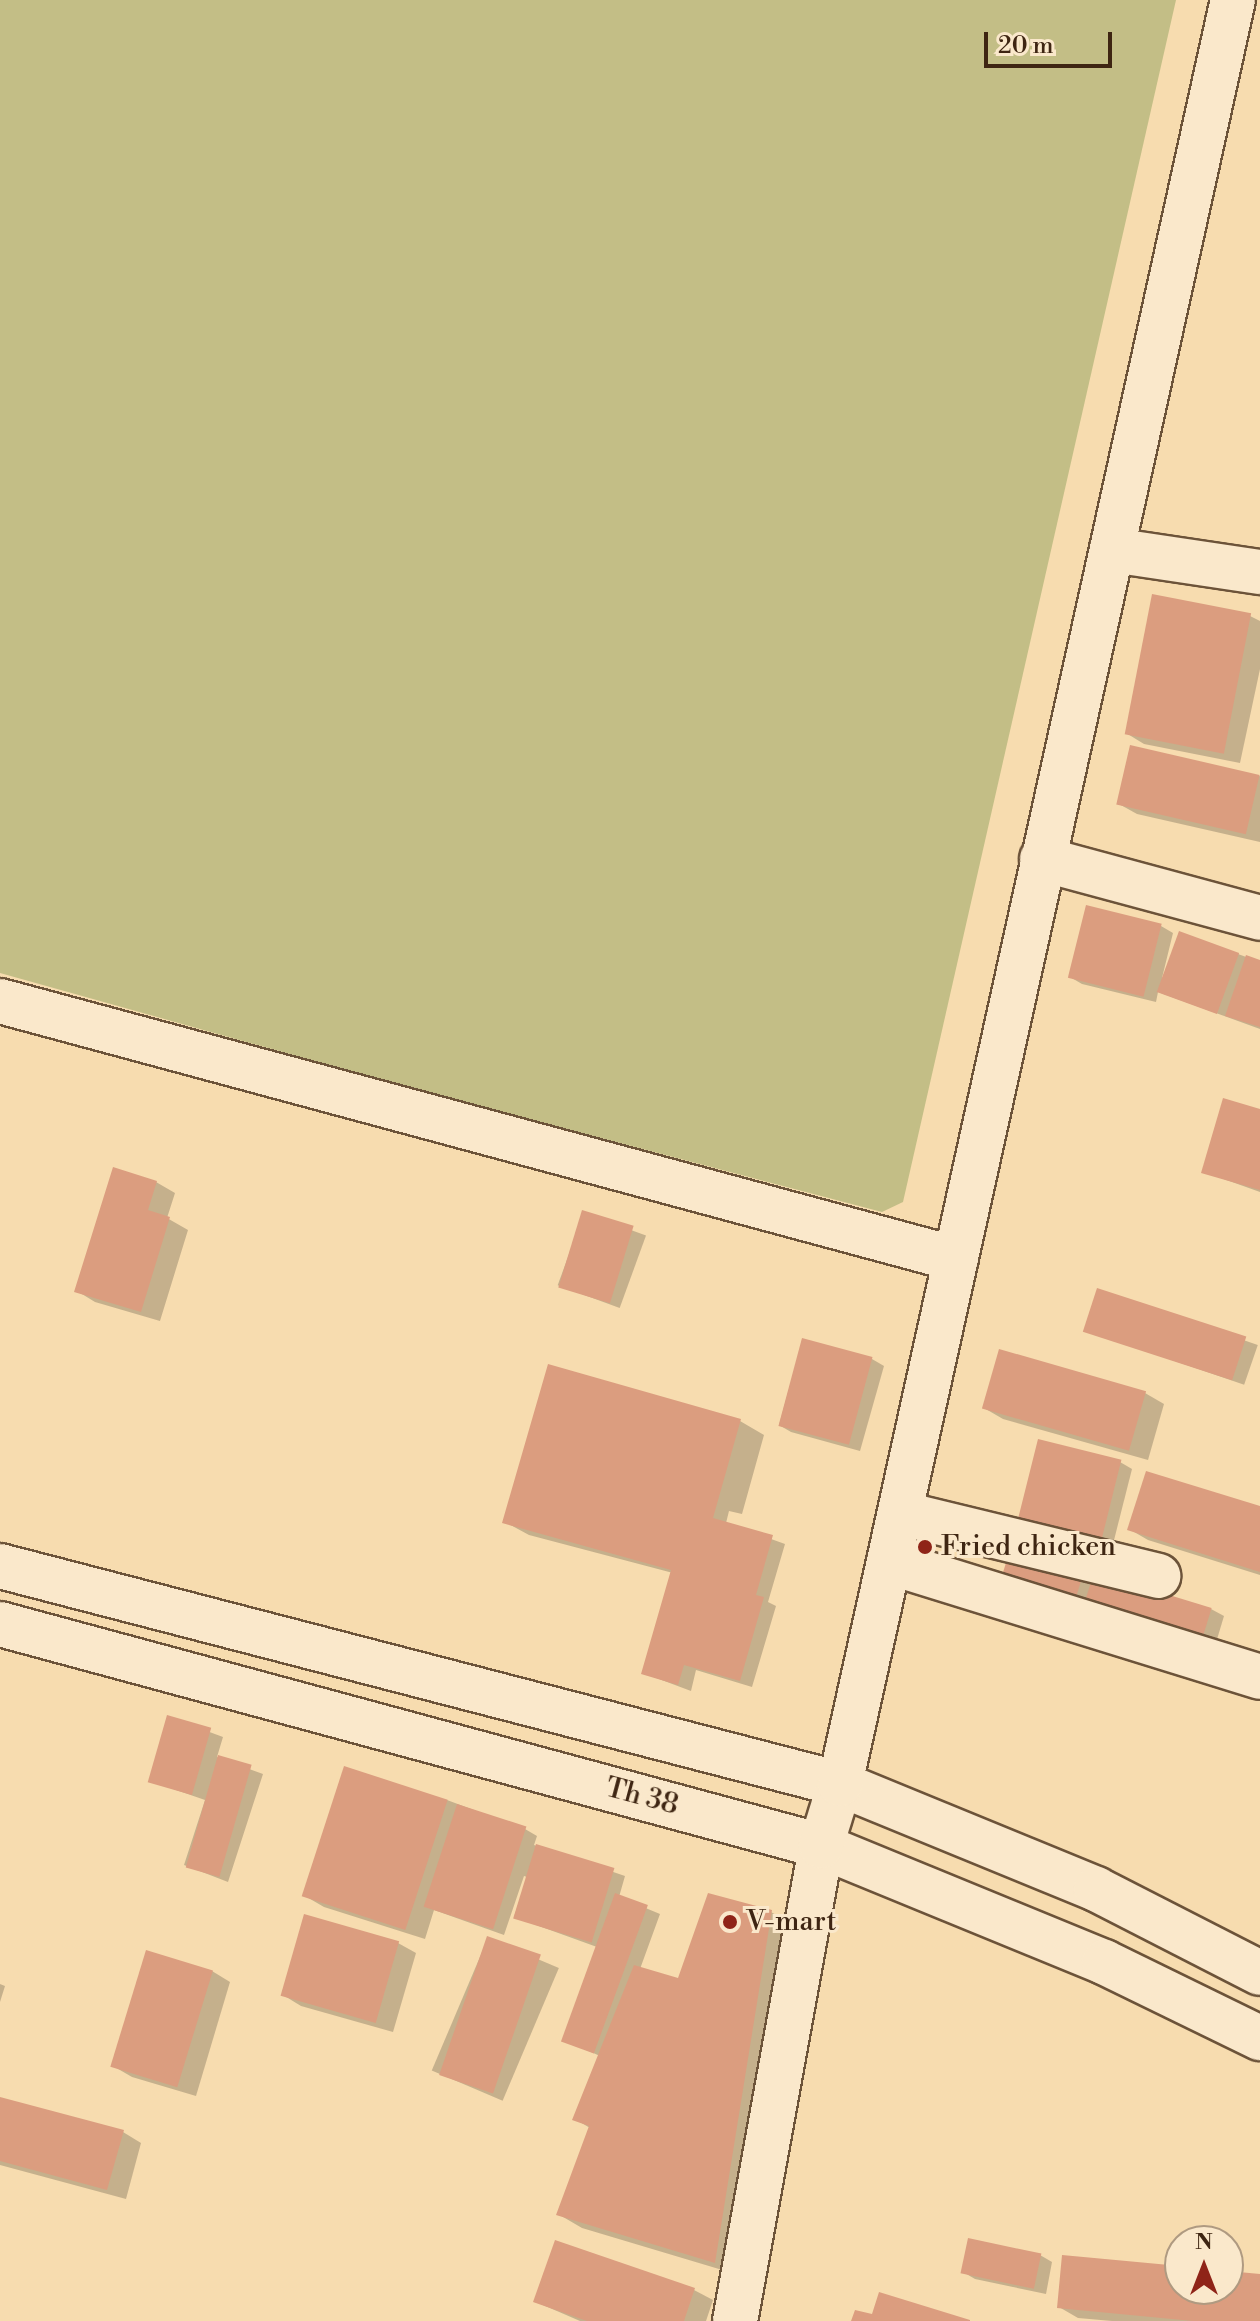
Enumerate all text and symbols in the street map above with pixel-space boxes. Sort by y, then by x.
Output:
scale bar [988,16,1116,66]
text: 20 m [998,31,1054,61]
place label: Fried chicken [941,1530,1116,1564]
marker: Fried chicken [916,1538,934,1556]
street label: Th 38 [602,1771,682,1823]
place label: V-mart [746,1905,837,1939]
marker: V-mart [721,1913,739,1931]
north arrow [1164,2225,1244,2305]
text: N [1195,2229,1213,2256]

